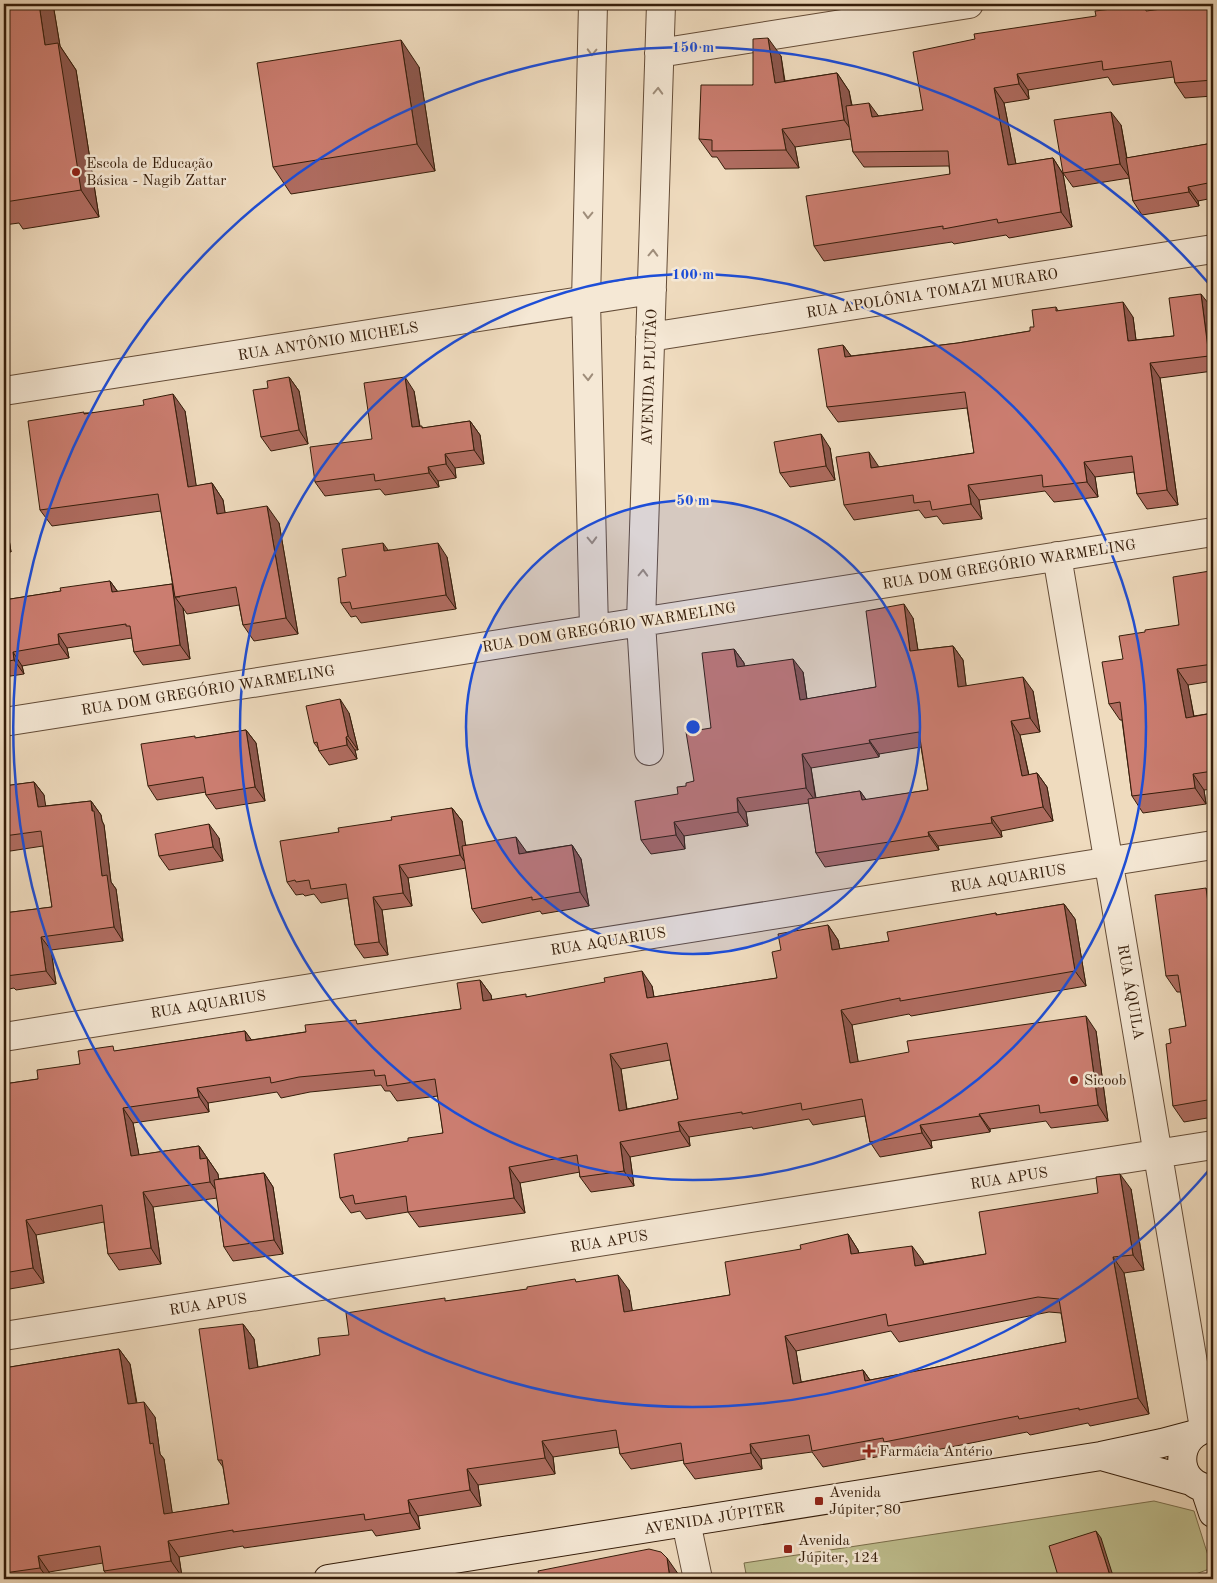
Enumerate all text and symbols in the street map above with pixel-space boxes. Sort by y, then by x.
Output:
text: 150 m [672,41,714,56]
one-way arrow [587,49,597,57]
one-way arrow [653,87,663,94]
place label: Escola de Educação Básica - Nagib Zattar [86,157,226,189]
marker: Escola de Educação Básica - Nagib Zattar [70,166,82,178]
one-way arrow [583,212,593,219]
one-way arrow [648,249,658,257]
street label: RUA APOLÔNIA TOMAZI MURARO [805,264,1059,322]
text: 100 m [672,268,714,283]
street label: AVENIDA PLUTÃO [638,308,660,446]
street label: RUA ANTÔNIO MICHELS [236,318,420,364]
one-way arrow [582,374,593,382]
text: 50 m [676,494,710,509]
street label: RUA DOM GREGÓRIO WARMELING [881,534,1137,593]
one-way arrow [587,536,597,544]
one-way arrow [637,569,648,577]
street label: RUA DOM GREGÓRIO WARMELING [481,597,737,656]
street label: RUA DOM GREGÓRIO WARMELING [80,660,336,719]
centre of rings [684,718,702,736]
street label: RUA AQUARIUS [949,863,1067,896]
street label: RUA AQUARIUS [549,926,667,959]
street label: RUA ÁQUILA [1114,943,1148,1042]
street label: RUA AQUARIUS [149,989,267,1022]
marker: Sicoob [1068,1074,1080,1086]
place label: Sicoob [1084,1074,1126,1089]
street label: RUA APUS [969,1166,1049,1193]
street label: RUA APUS [569,1229,649,1256]
street label: RUA APUS [168,1292,248,1319]
marker: Farmácia Antério [863,1445,875,1457]
place label: Farmácia Antério [879,1445,993,1460]
place label: Avenida Júpiter, 80 [829,1486,901,1518]
marker: Avenida Júpiter, 80 [813,1495,825,1507]
street label: AVENIDA JÚPITER [642,1497,786,1538]
place label: Avenida Júpiter, 124 [798,1534,879,1566]
marker: Avenida Júpiter, 124 [782,1543,794,1555]

